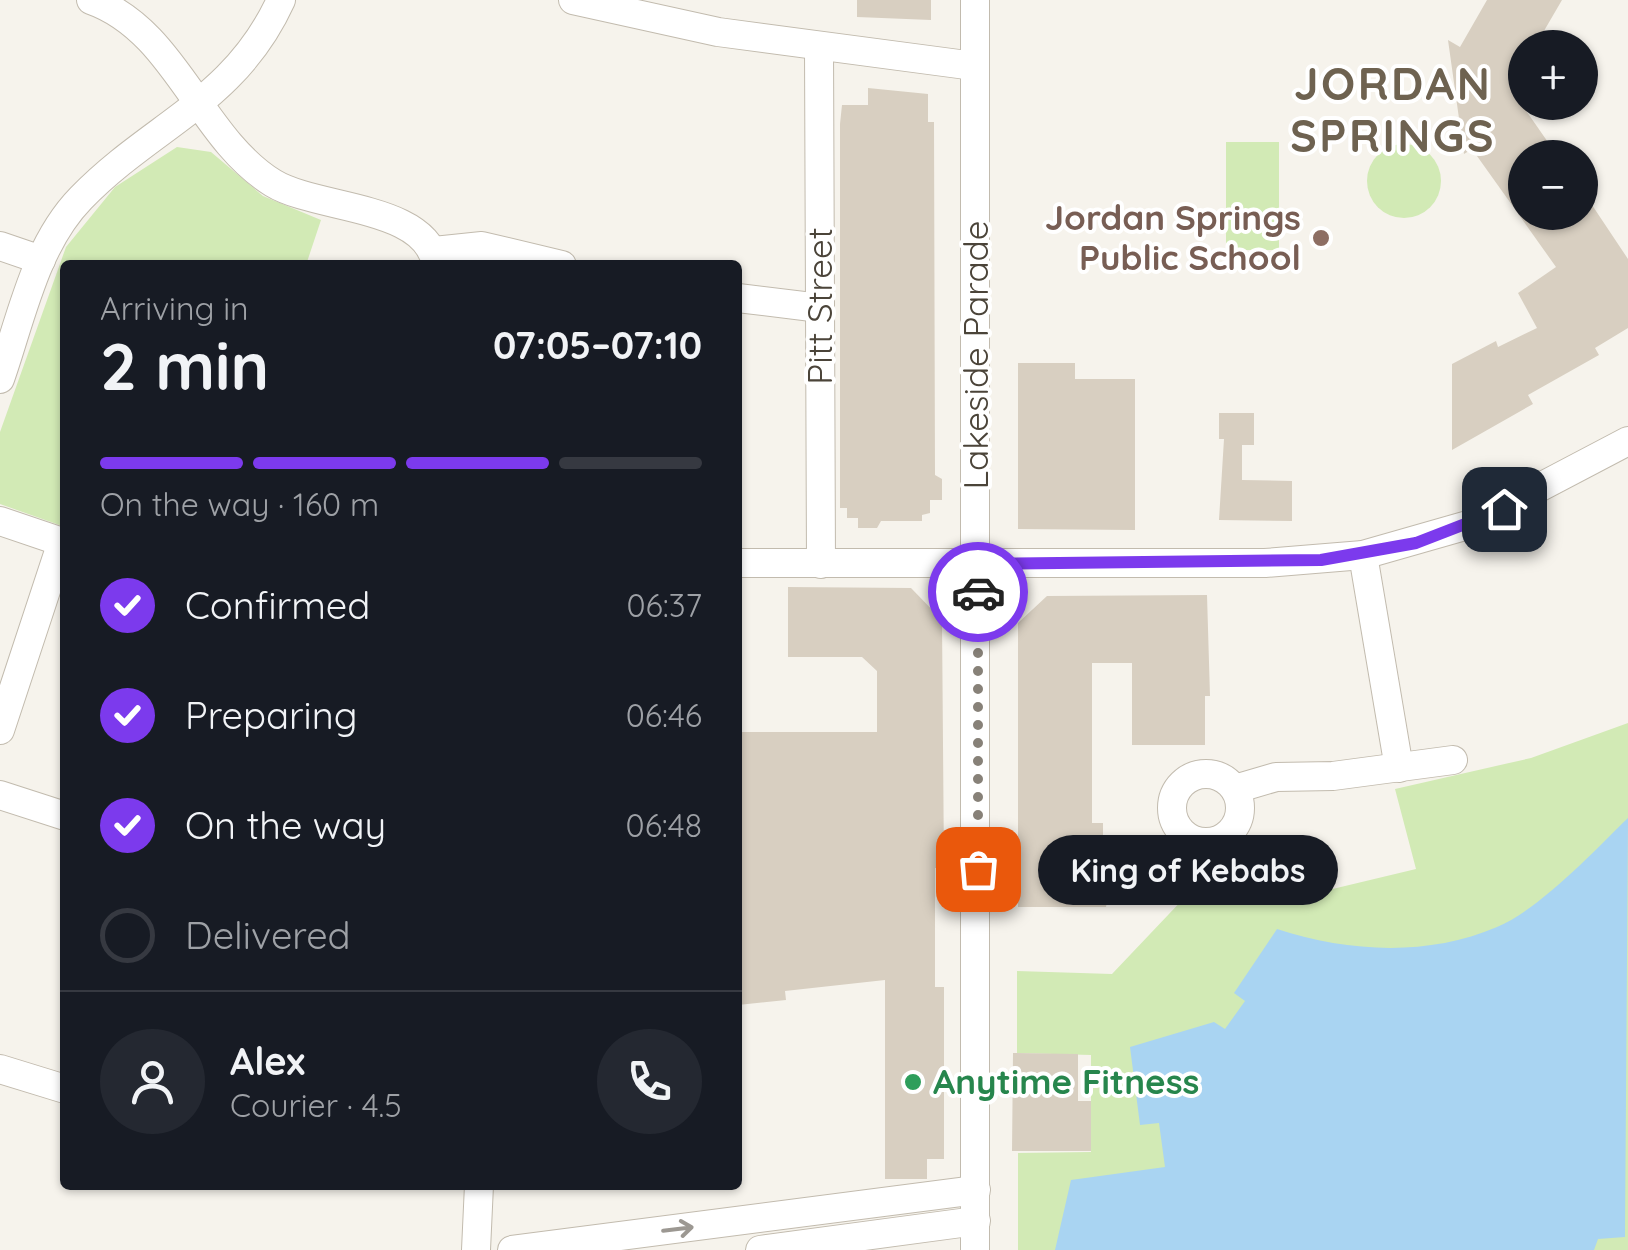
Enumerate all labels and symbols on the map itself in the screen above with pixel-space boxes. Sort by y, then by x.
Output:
district label: JORDAN SPRINGS [1290,55,1496,163]
place label: Jordan Springs Public School [1045,195,1301,279]
street label: Lakeside Parade [953,220,997,490]
street label: Pitt Street [797,227,841,385]
marker: Jordan Springs Public School [1310,227,1332,249]
pin [1462,467,1547,552]
courier [928,542,1028,642]
pin [936,827,1021,912]
callout: King of Kebabs [1038,834,1338,904]
place label: Anytime Fitness [933,1059,1199,1103]
marker: Anytime Fitness [902,1071,924,1093]
one-way arrow [661,1219,694,1238]

